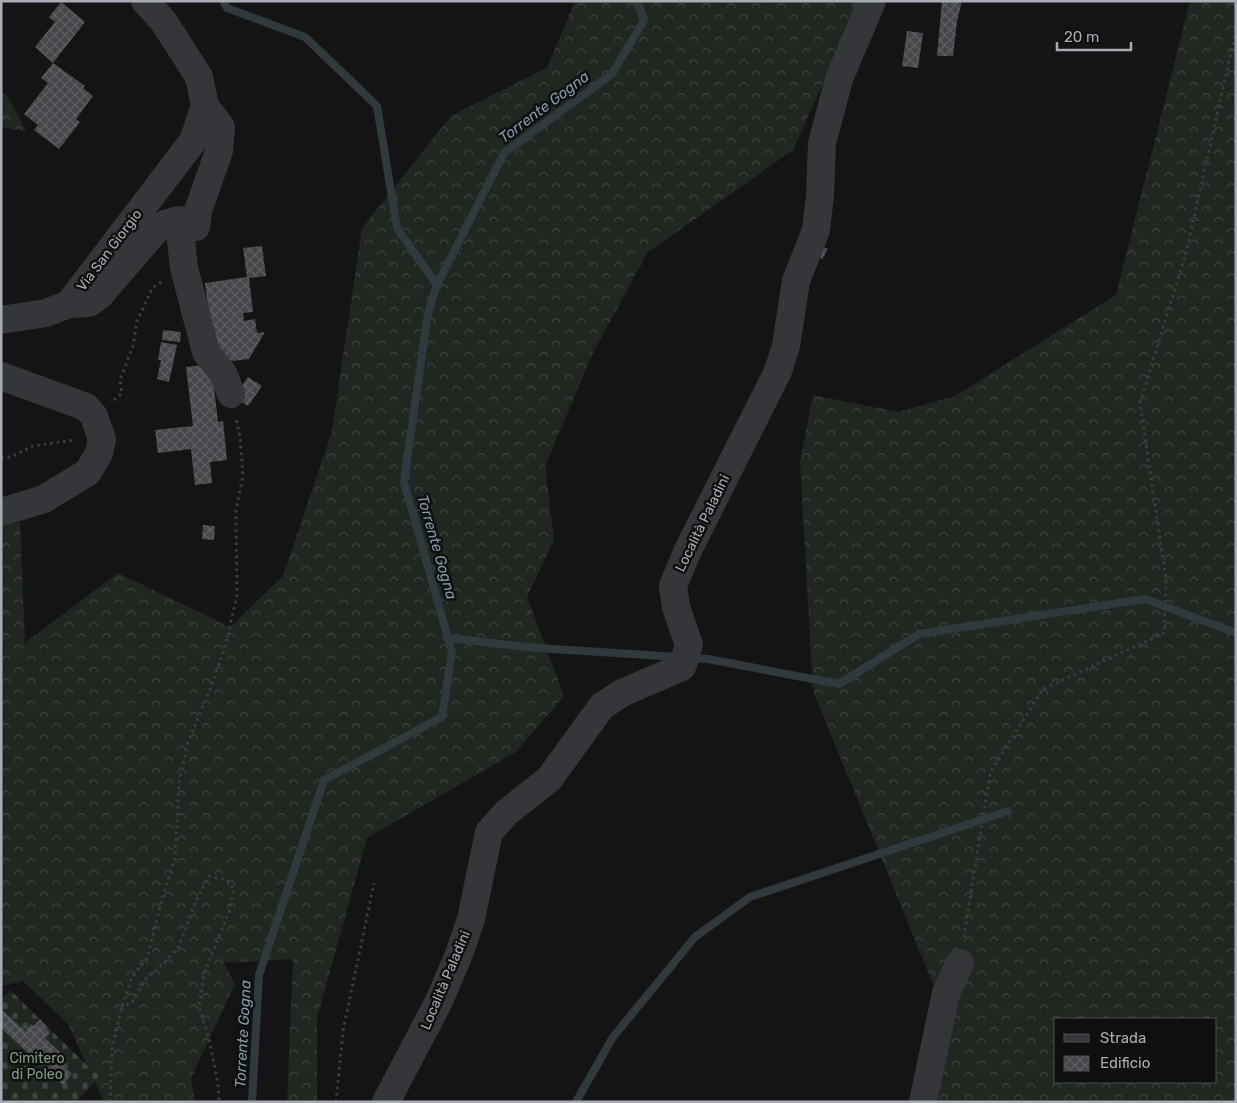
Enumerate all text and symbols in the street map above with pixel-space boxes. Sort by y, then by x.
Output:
scale bar [1057,20,1131,52]
text: 20 m [1064,28,1099,46]
water label: Torrente Gogna [495,67,593,147]
street label: Via San Giorgio [73,206,146,295]
street label: Località Paladini [672,472,733,575]
water label: Torrente Gogna [413,493,461,602]
street label: Località Paladini [417,928,474,1032]
water label: Torrente Gogna [231,979,255,1088]
legend [1054,1018,1217,1083]
text: Strada [1100,1029,1146,1047]
park label: Cimitero di Poleo [9,1050,65,1083]
text: Edificio [1100,1054,1150,1072]

